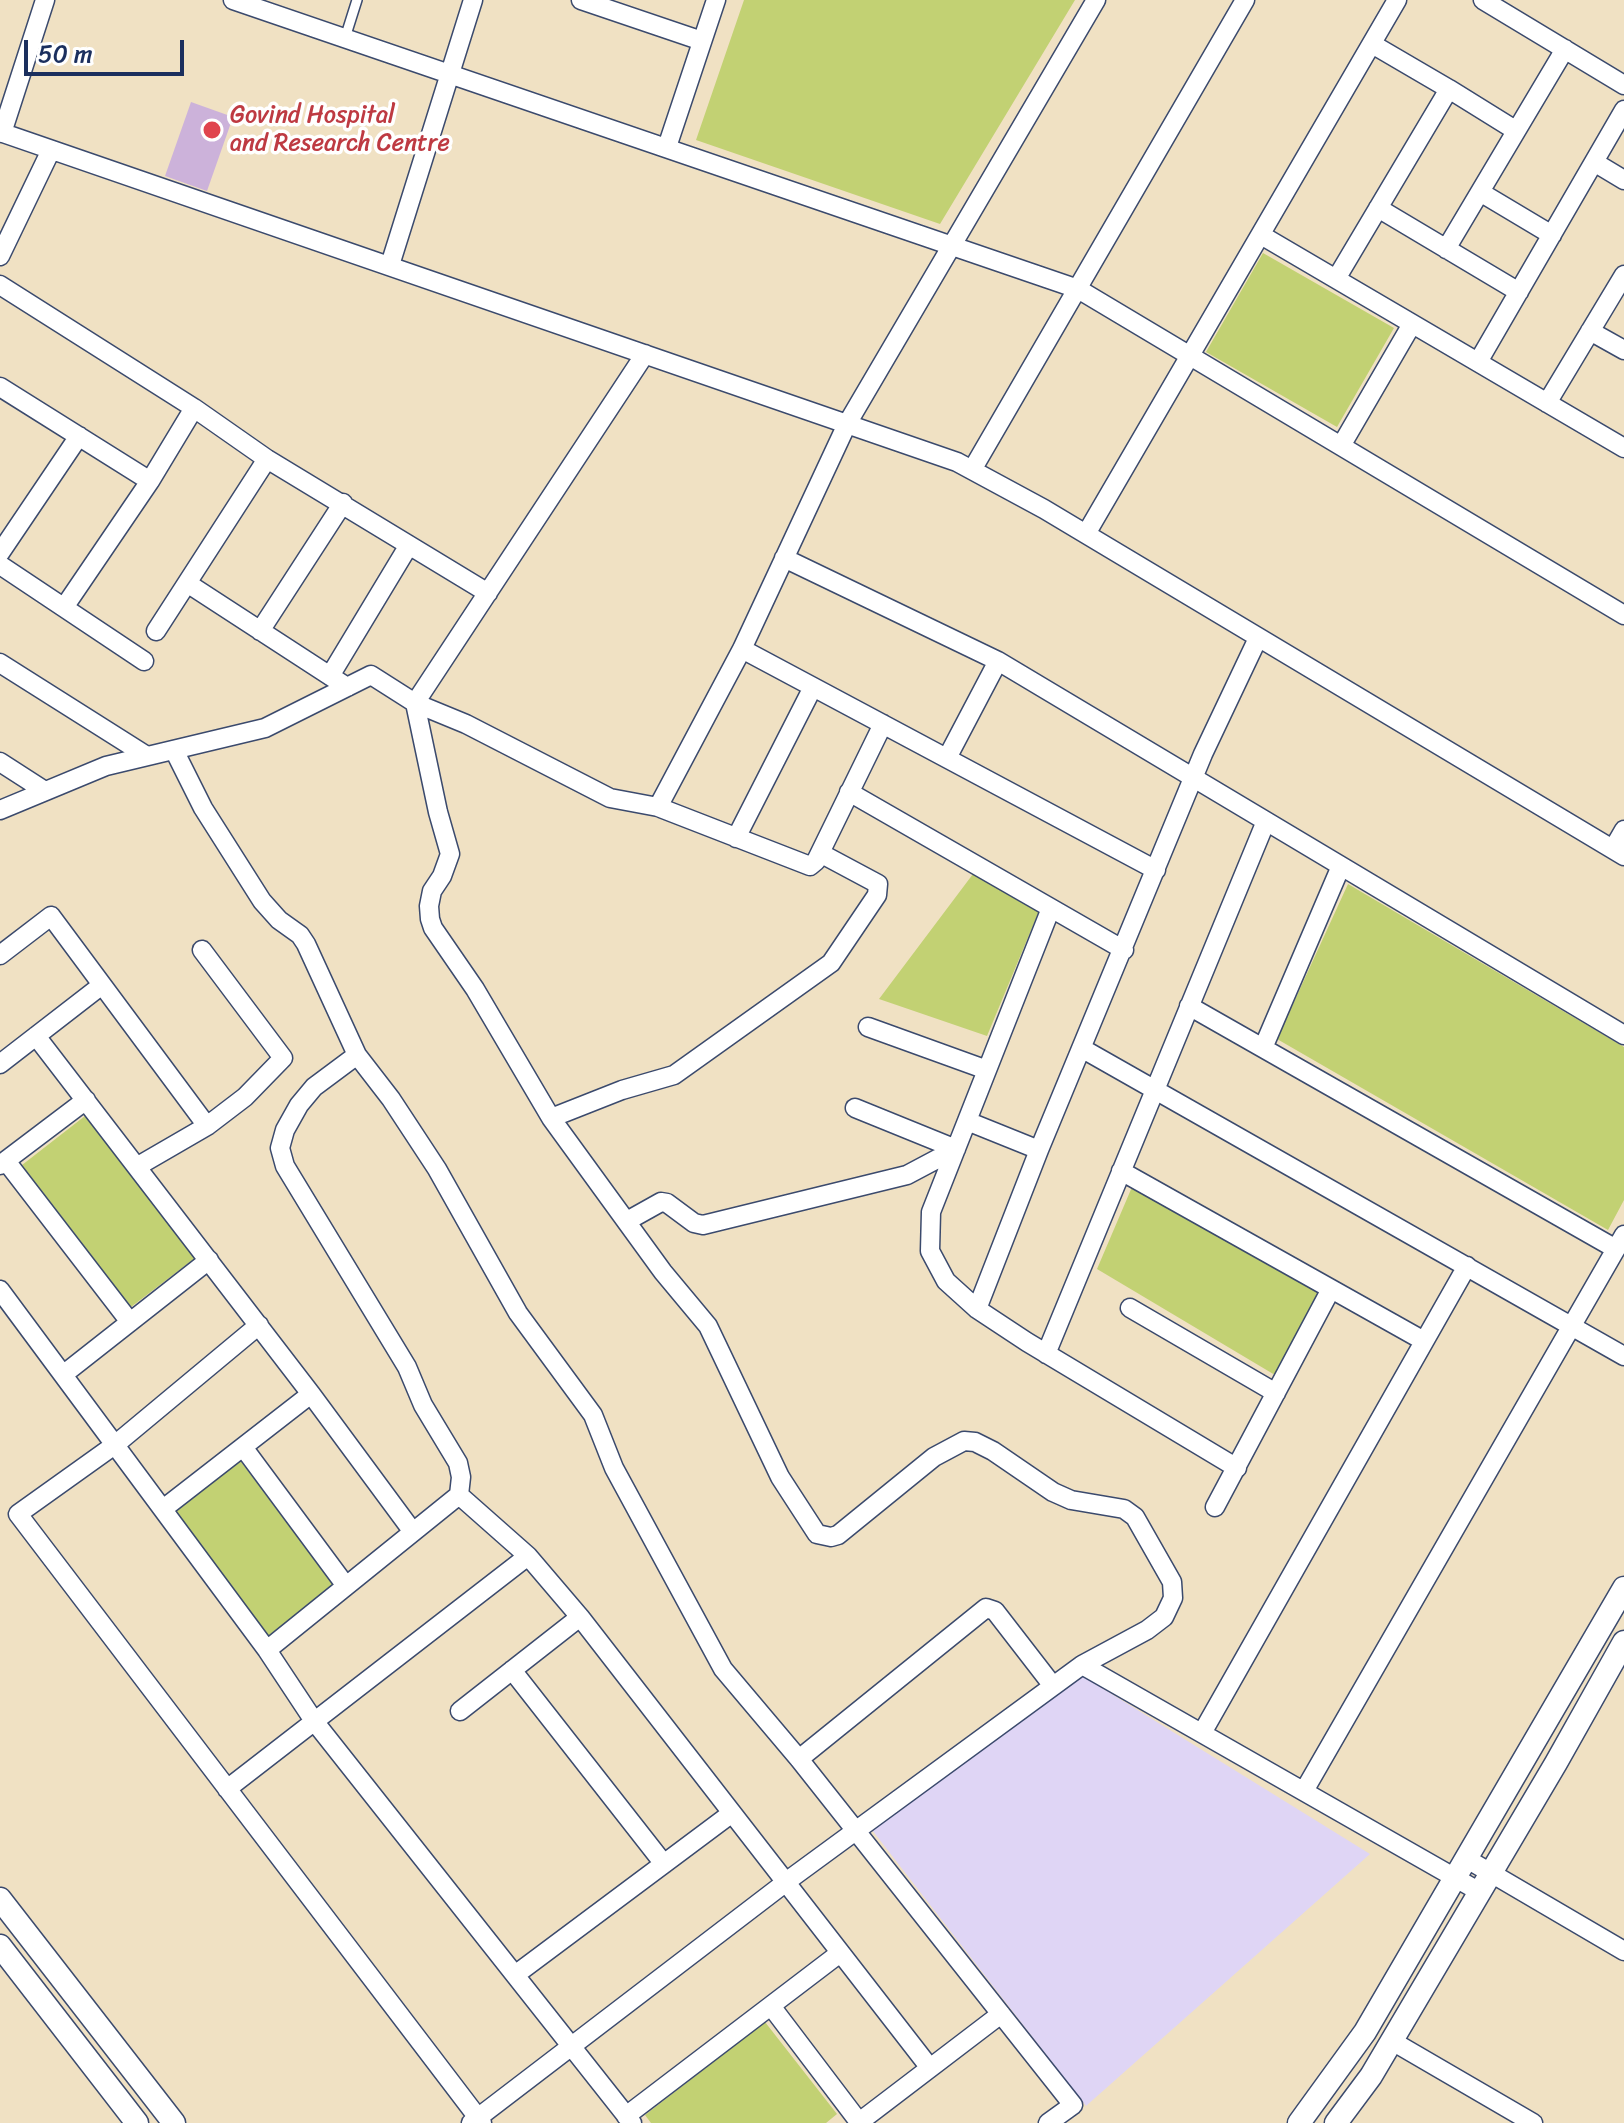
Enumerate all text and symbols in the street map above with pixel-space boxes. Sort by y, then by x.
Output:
scale bar [28,24,188,74]
text: 50 m [38,33,93,75]
place label: Govind Hospital and Research Centre [230,102,450,158]
marker: Govind Hospital and Research Centre [201,119,223,141]

